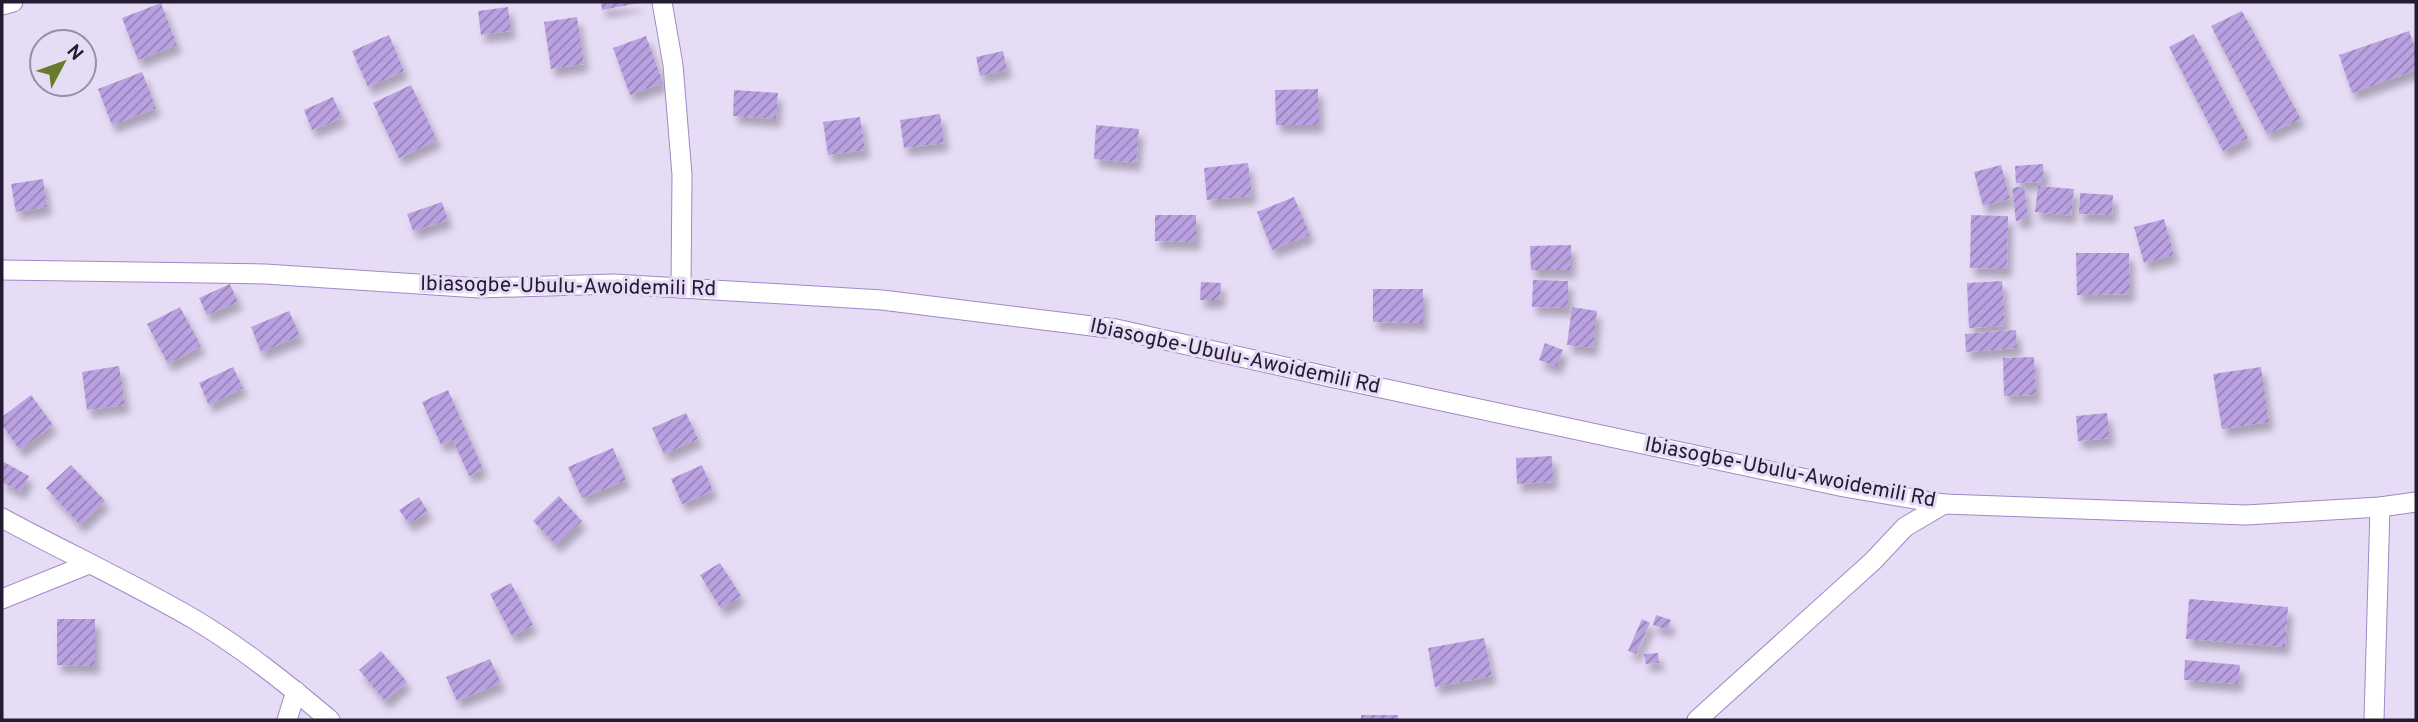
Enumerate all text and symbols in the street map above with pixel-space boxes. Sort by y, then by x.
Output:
north arrow [28,28,98,98]
text: N [61,40,88,66]
street label: Ibiasogbe-Ubulu-Awoidemili Rd [420,271,716,303]
street label: Ibiasogbe-Ubulu-Awoidemili Rd [1087,313,1383,401]
street label: Ibiasogbe-Ubulu-Awoidemili Rd [1642,432,1938,514]

